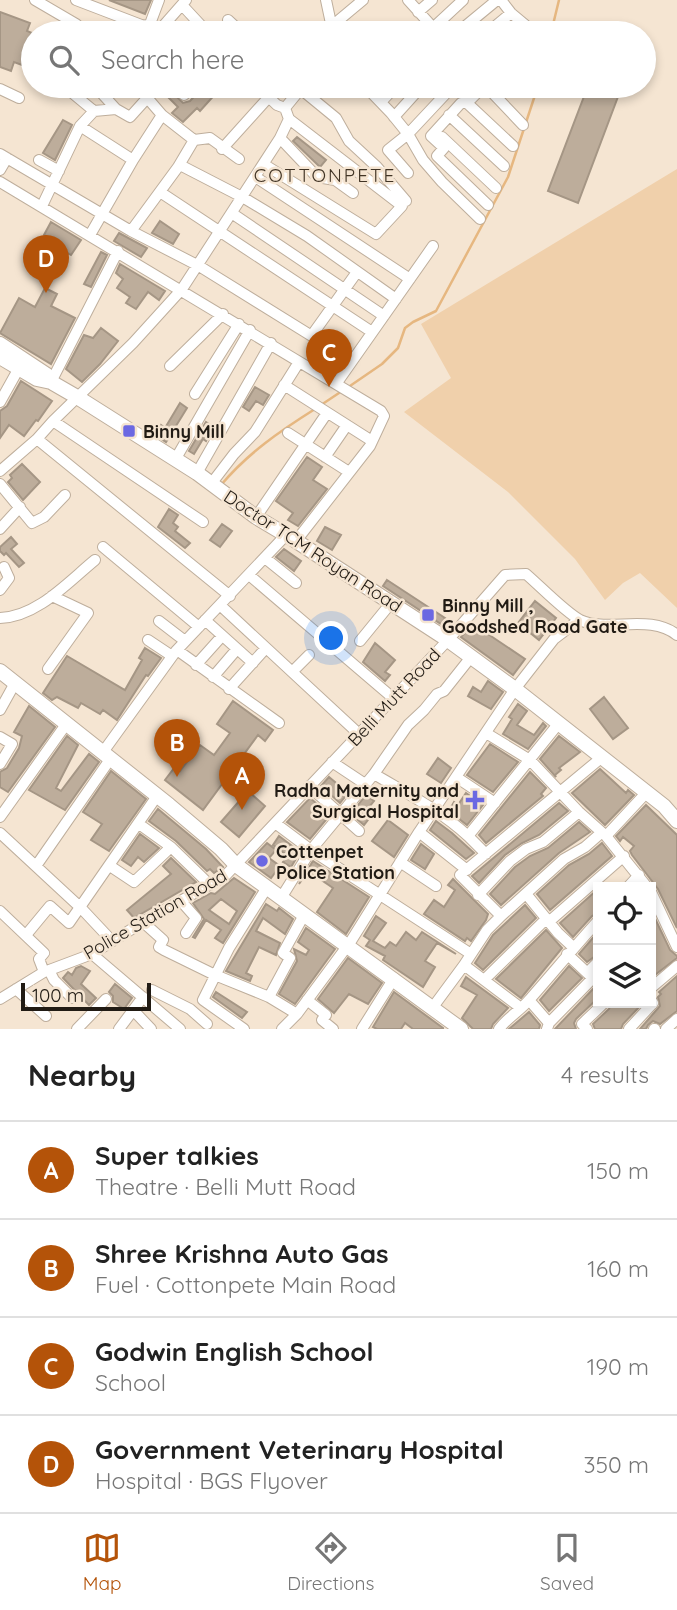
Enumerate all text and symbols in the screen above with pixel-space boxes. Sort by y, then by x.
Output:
search box [21,21,656,98]
icon: search [45,41,83,79]
text: Search here [101,43,245,76]
district label: COTTONPETE [254,163,396,187]
pin: D [23,235,69,293]
pin: C [306,329,352,387]
place label: Binny Mill [143,420,225,443]
marker: Binny Mill [121,423,137,439]
street label: Doctor TCM Royan Road [220,485,406,617]
place label: Binny Mill , Goodshed Road Gate [442,594,628,638]
marker: Binny Mill , Goodshed Road Gate [420,607,436,623]
your location [314,621,348,655]
street label: Belli Mutt Road [343,643,445,751]
pin: B [154,719,200,777]
pin: A [219,752,265,810]
place label: Radha Maternity and Surgical Hospital [274,779,459,823]
marker: Radha Maternity and Surgical Hospital [465,790,485,810]
place label: Cottenpet Police Station [276,840,395,884]
marker: Cottenpet Police Station [254,853,270,869]
street label: Police Station Road [79,864,231,964]
map controls [593,882,656,1008]
button: locate [593,882,656,945]
button: layers [593,945,656,1008]
scale bar [21,980,150,1012]
text: 100 m [32,983,84,1007]
text: Nearby [28,1056,136,1094]
text: 4 results [561,1060,649,1089]
text: Super talkies [95,1139,259,1172]
text: A [44,1156,58,1185]
text: 150 m [587,1156,649,1185]
text: Theatre · Belli Mutt Road [95,1172,356,1201]
text: Shree Krishna Auto Gas [95,1237,389,1270]
text: B [43,1254,59,1283]
text: 160 m [587,1254,649,1283]
text: Fuel · Cottonpete Main Road [95,1270,396,1299]
text: Godwin English School [95,1335,373,1368]
text: C [44,1352,58,1381]
text: 190 m [587,1352,649,1381]
text: School [95,1368,166,1397]
text: Government Veterinary Hospital [95,1433,504,1466]
text: D [43,1450,59,1479]
text: 350 m [583,1450,649,1479]
text: Hospital · BGS Flyover [95,1466,328,1495]
tab: Map [83,1529,122,1595]
tab: Directions [287,1529,374,1595]
tab: Saved [540,1529,594,1595]

